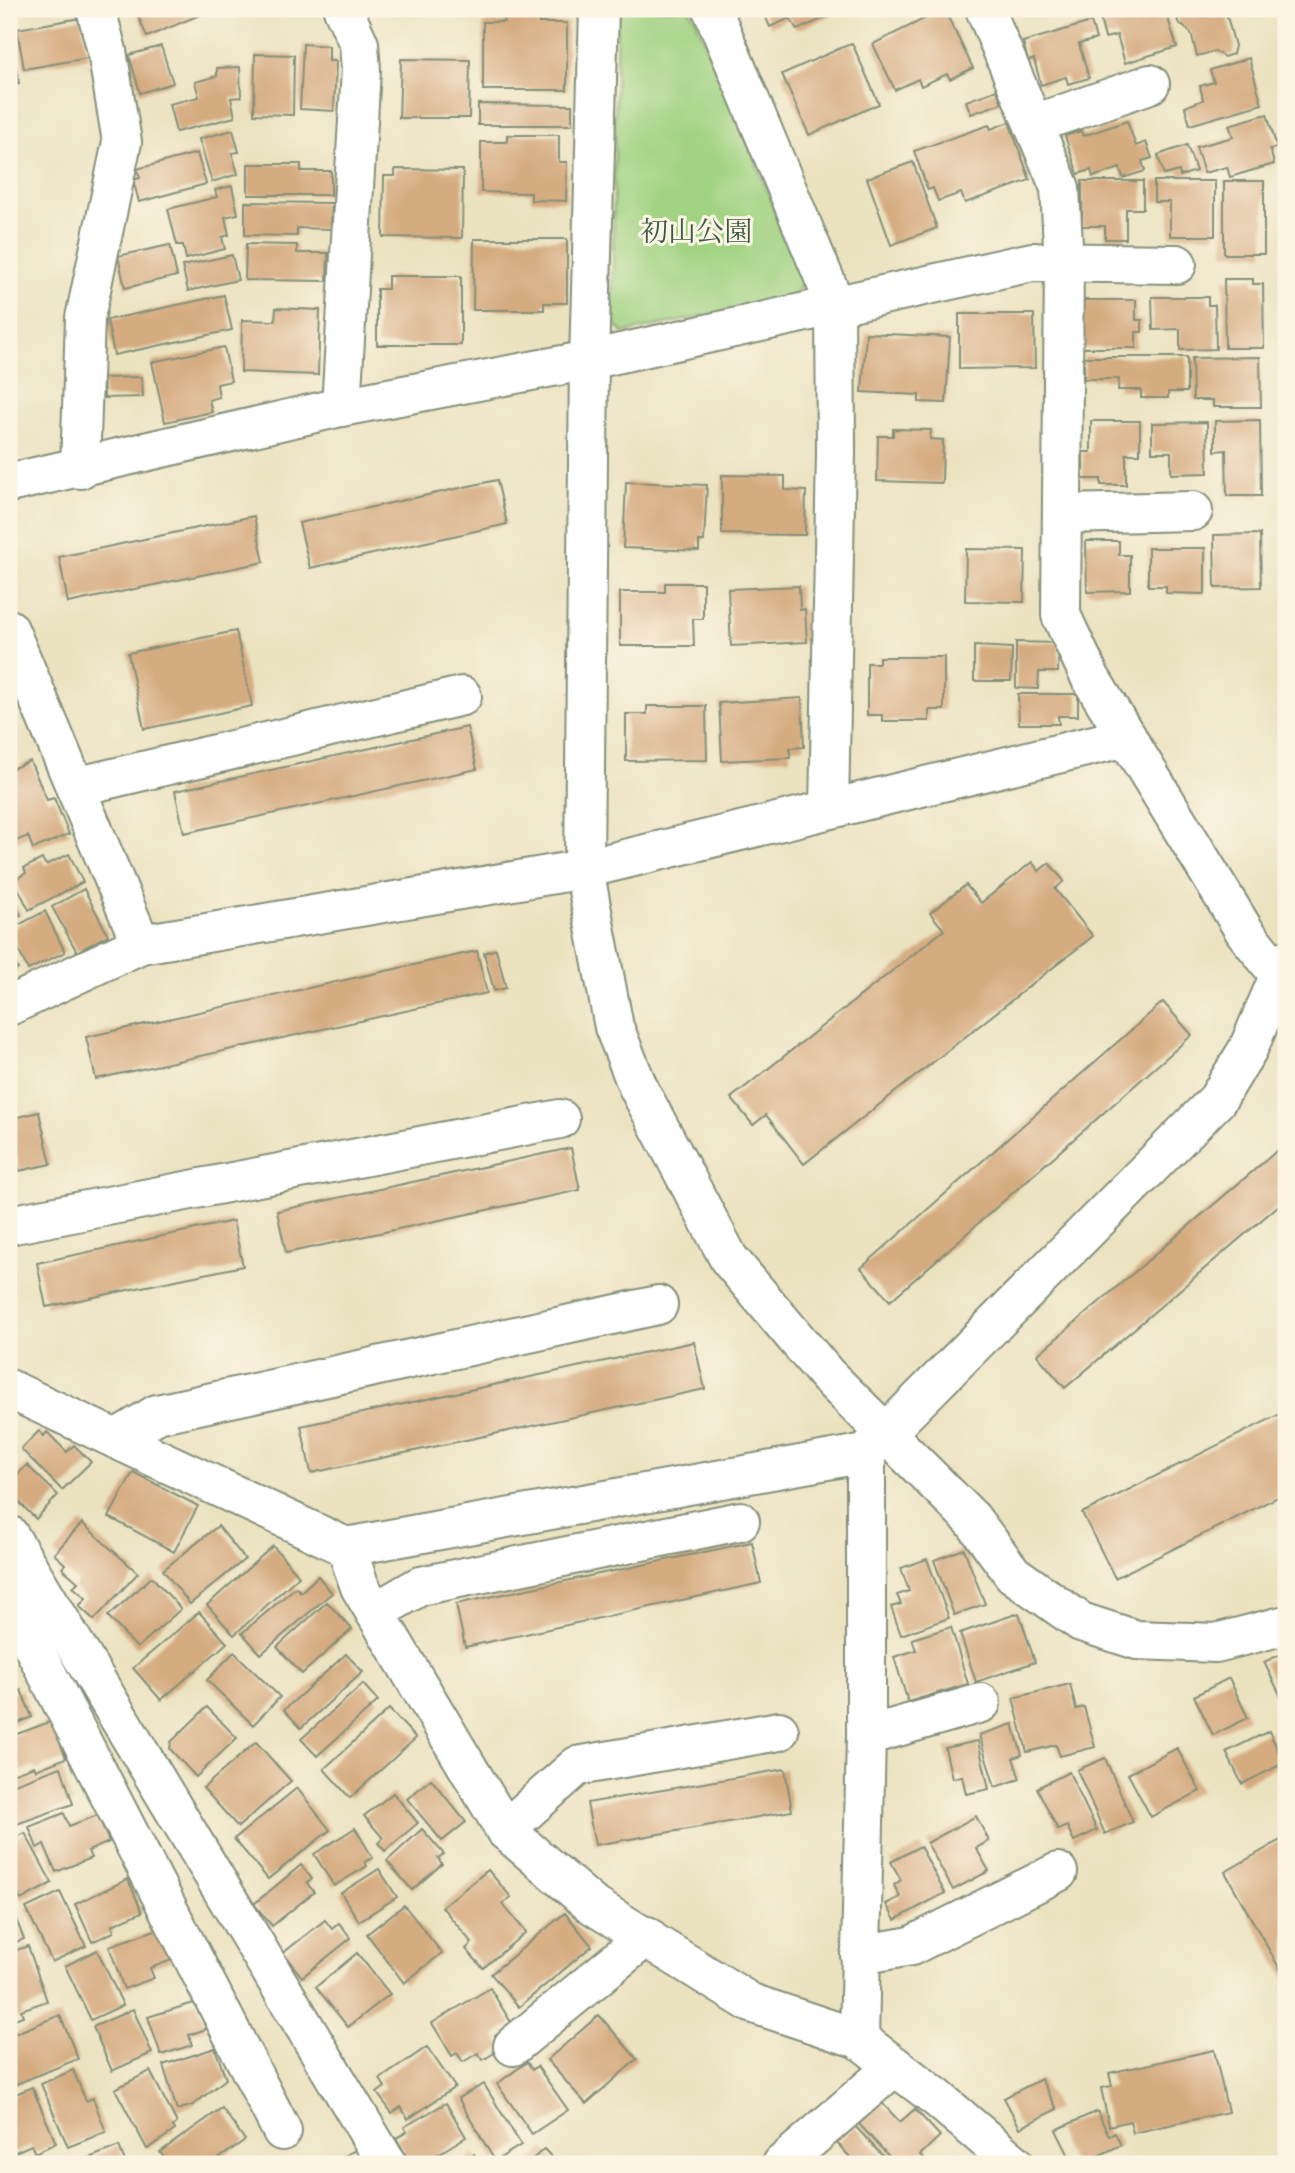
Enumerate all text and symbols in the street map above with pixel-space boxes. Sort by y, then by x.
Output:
park label: 初山公園 [640,217,752,248]

